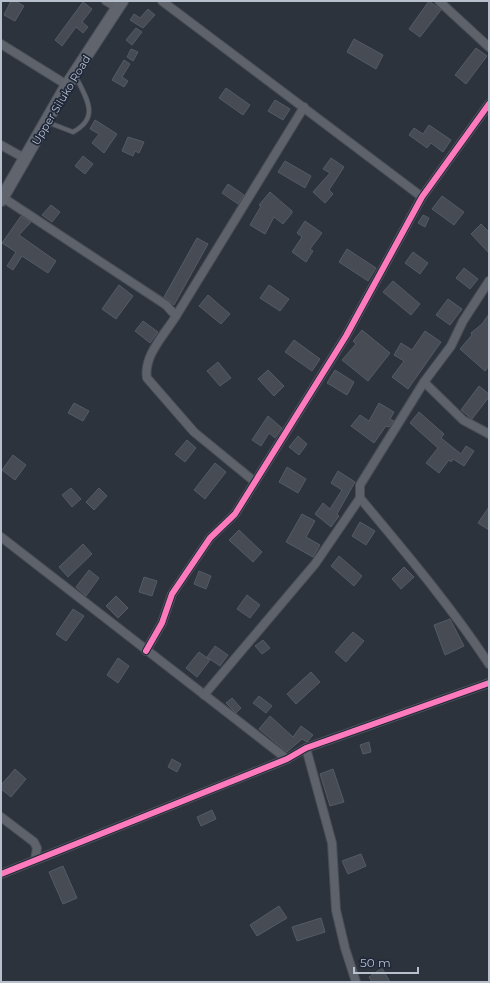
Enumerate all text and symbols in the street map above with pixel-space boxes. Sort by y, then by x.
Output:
street label: Upper Siluko Road [29,52,93,148]
scale bar [354,949,418,975]
text: 50 m [360,955,391,970]

